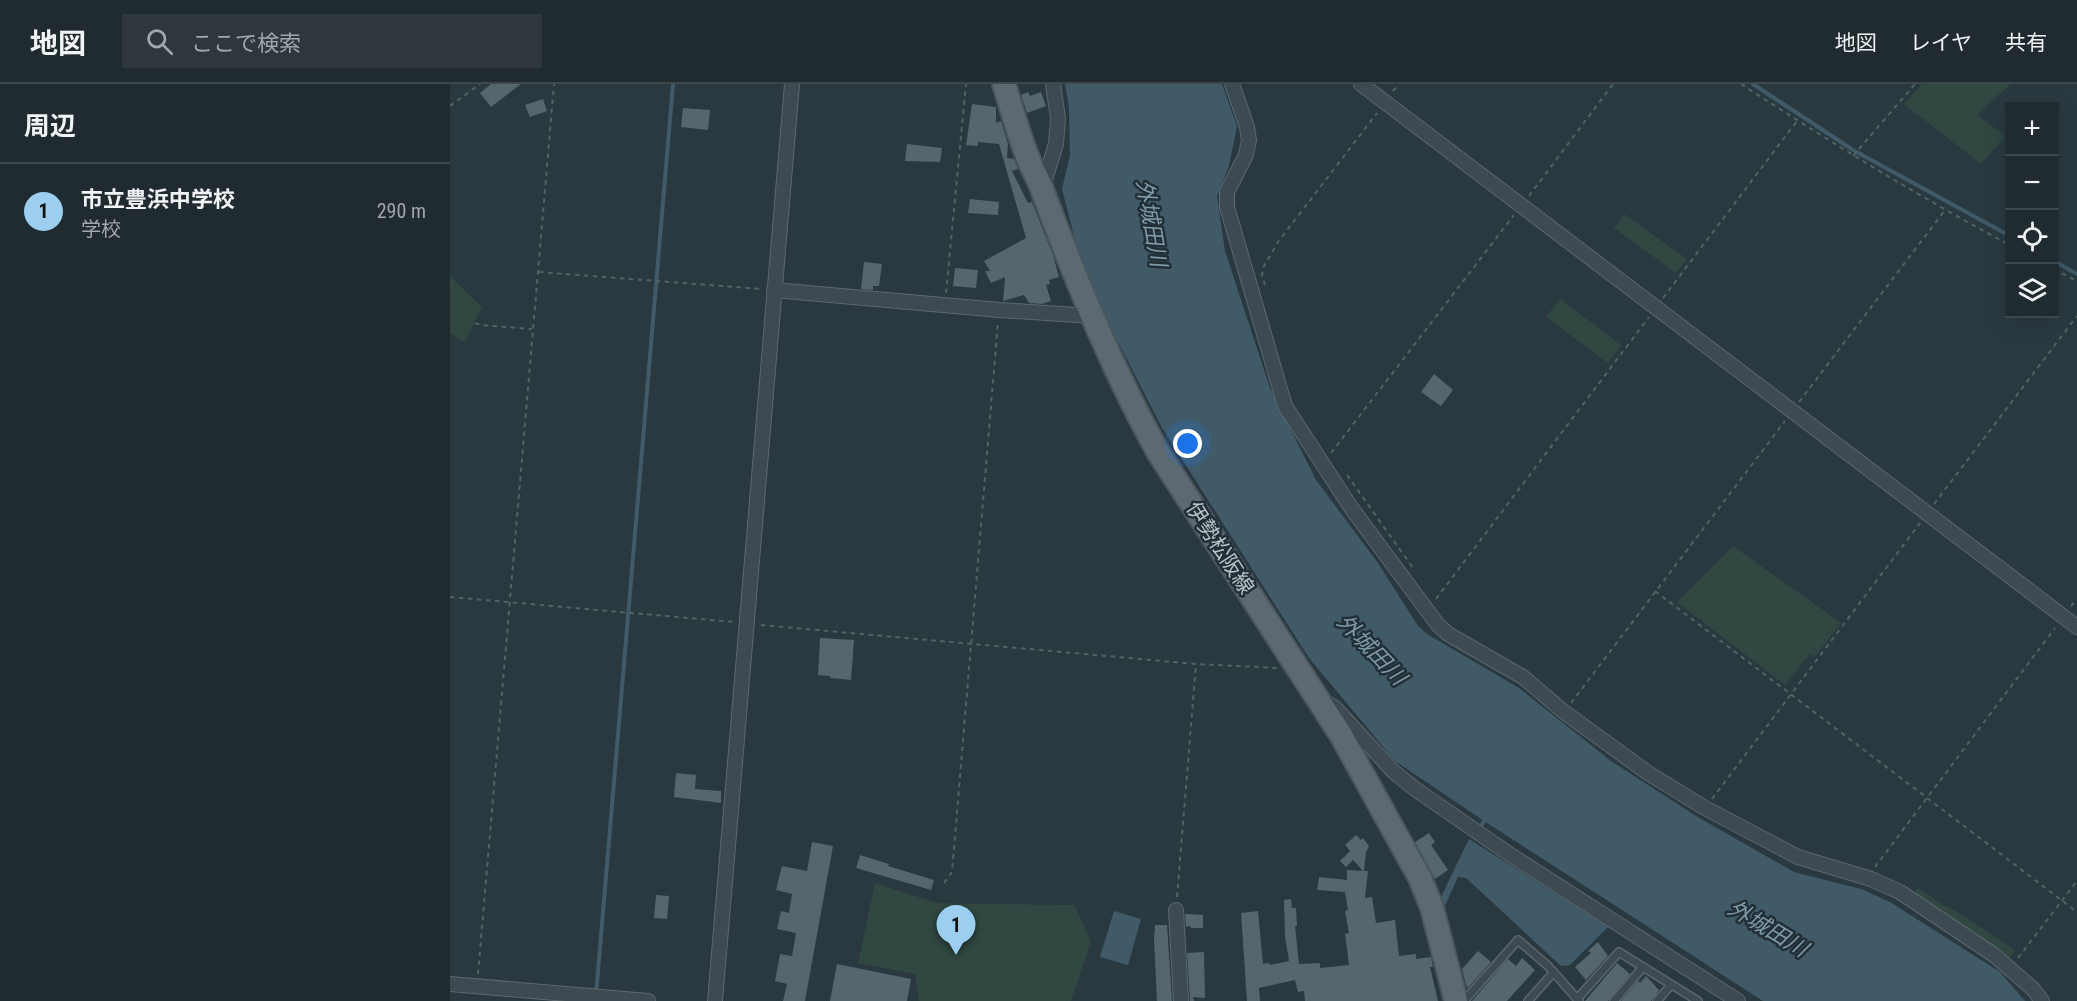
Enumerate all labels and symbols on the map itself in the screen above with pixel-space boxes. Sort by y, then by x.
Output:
water label: 外城田川 [1132,178,1172,271]
your location [1173,429,1202,458]
street label: 伊勢松阪線 [1181,497,1259,599]
water label: 外城田川 [1332,609,1413,691]
water label: 外城田川 [1724,895,1814,963]
pin: 1 [936,906,976,955]

